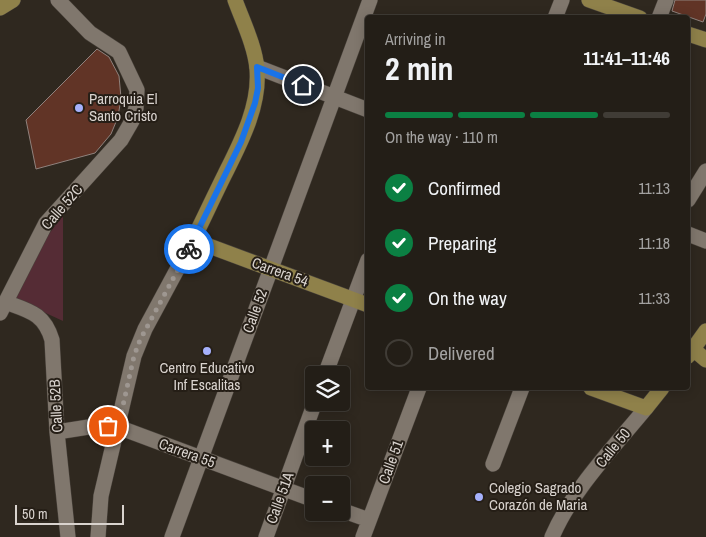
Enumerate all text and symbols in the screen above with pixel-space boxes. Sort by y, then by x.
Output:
text: Arriving in [385,28,446,50]
text: 11:41–11:46 [583,45,670,71]
text: 2 min [385,47,454,90]
pin [282,64,324,106]
icon: home [289,71,317,99]
place label: Parroquia El Santo Cristo [89,88,158,126]
marker: Parroquia El Santo Cristo [73,102,85,114]
text: On the way · 110 m [385,126,498,148]
icon: check [385,174,413,202]
text: Confirmed [428,175,501,201]
text: 11:13 [638,177,670,199]
street label: Calle 52C [36,179,87,234]
courier [164,224,214,274]
icon: check [385,229,413,257]
text: Preparing [428,230,496,256]
text: 11:18 [638,232,670,254]
icon: bike [175,235,203,263]
street label: Carrera 54 [249,252,312,292]
icon: check [385,284,413,312]
text: On the way [428,285,507,311]
street label: Calle 52 [237,286,272,336]
text: 11:33 [638,287,670,309]
text: Delivered [428,340,495,366]
marker: Centro Educativo Inf Escalitas [201,345,213,357]
place label: Centro Educativo Inf Escalitas [159,357,255,395]
map controls [305,366,350,521]
button: layers [305,366,350,411]
street label: Calle 52B [44,379,67,433]
pin [87,405,129,447]
icon: bag [94,412,122,440]
button: + [305,421,350,466]
street label: Calle 50 [590,423,635,472]
street label: Carrera 55 [156,433,219,473]
street label: Calle 51 [373,437,408,487]
street label: Calle 51A [261,468,299,526]
button: − [305,476,350,521]
place label: Colegio Sagrado Corazón de Maria [489,477,588,515]
marker: Colegio Sagrado Corazón de Maria [473,491,485,503]
scale bar [15,502,124,525]
text: 50 m [22,505,48,523]

